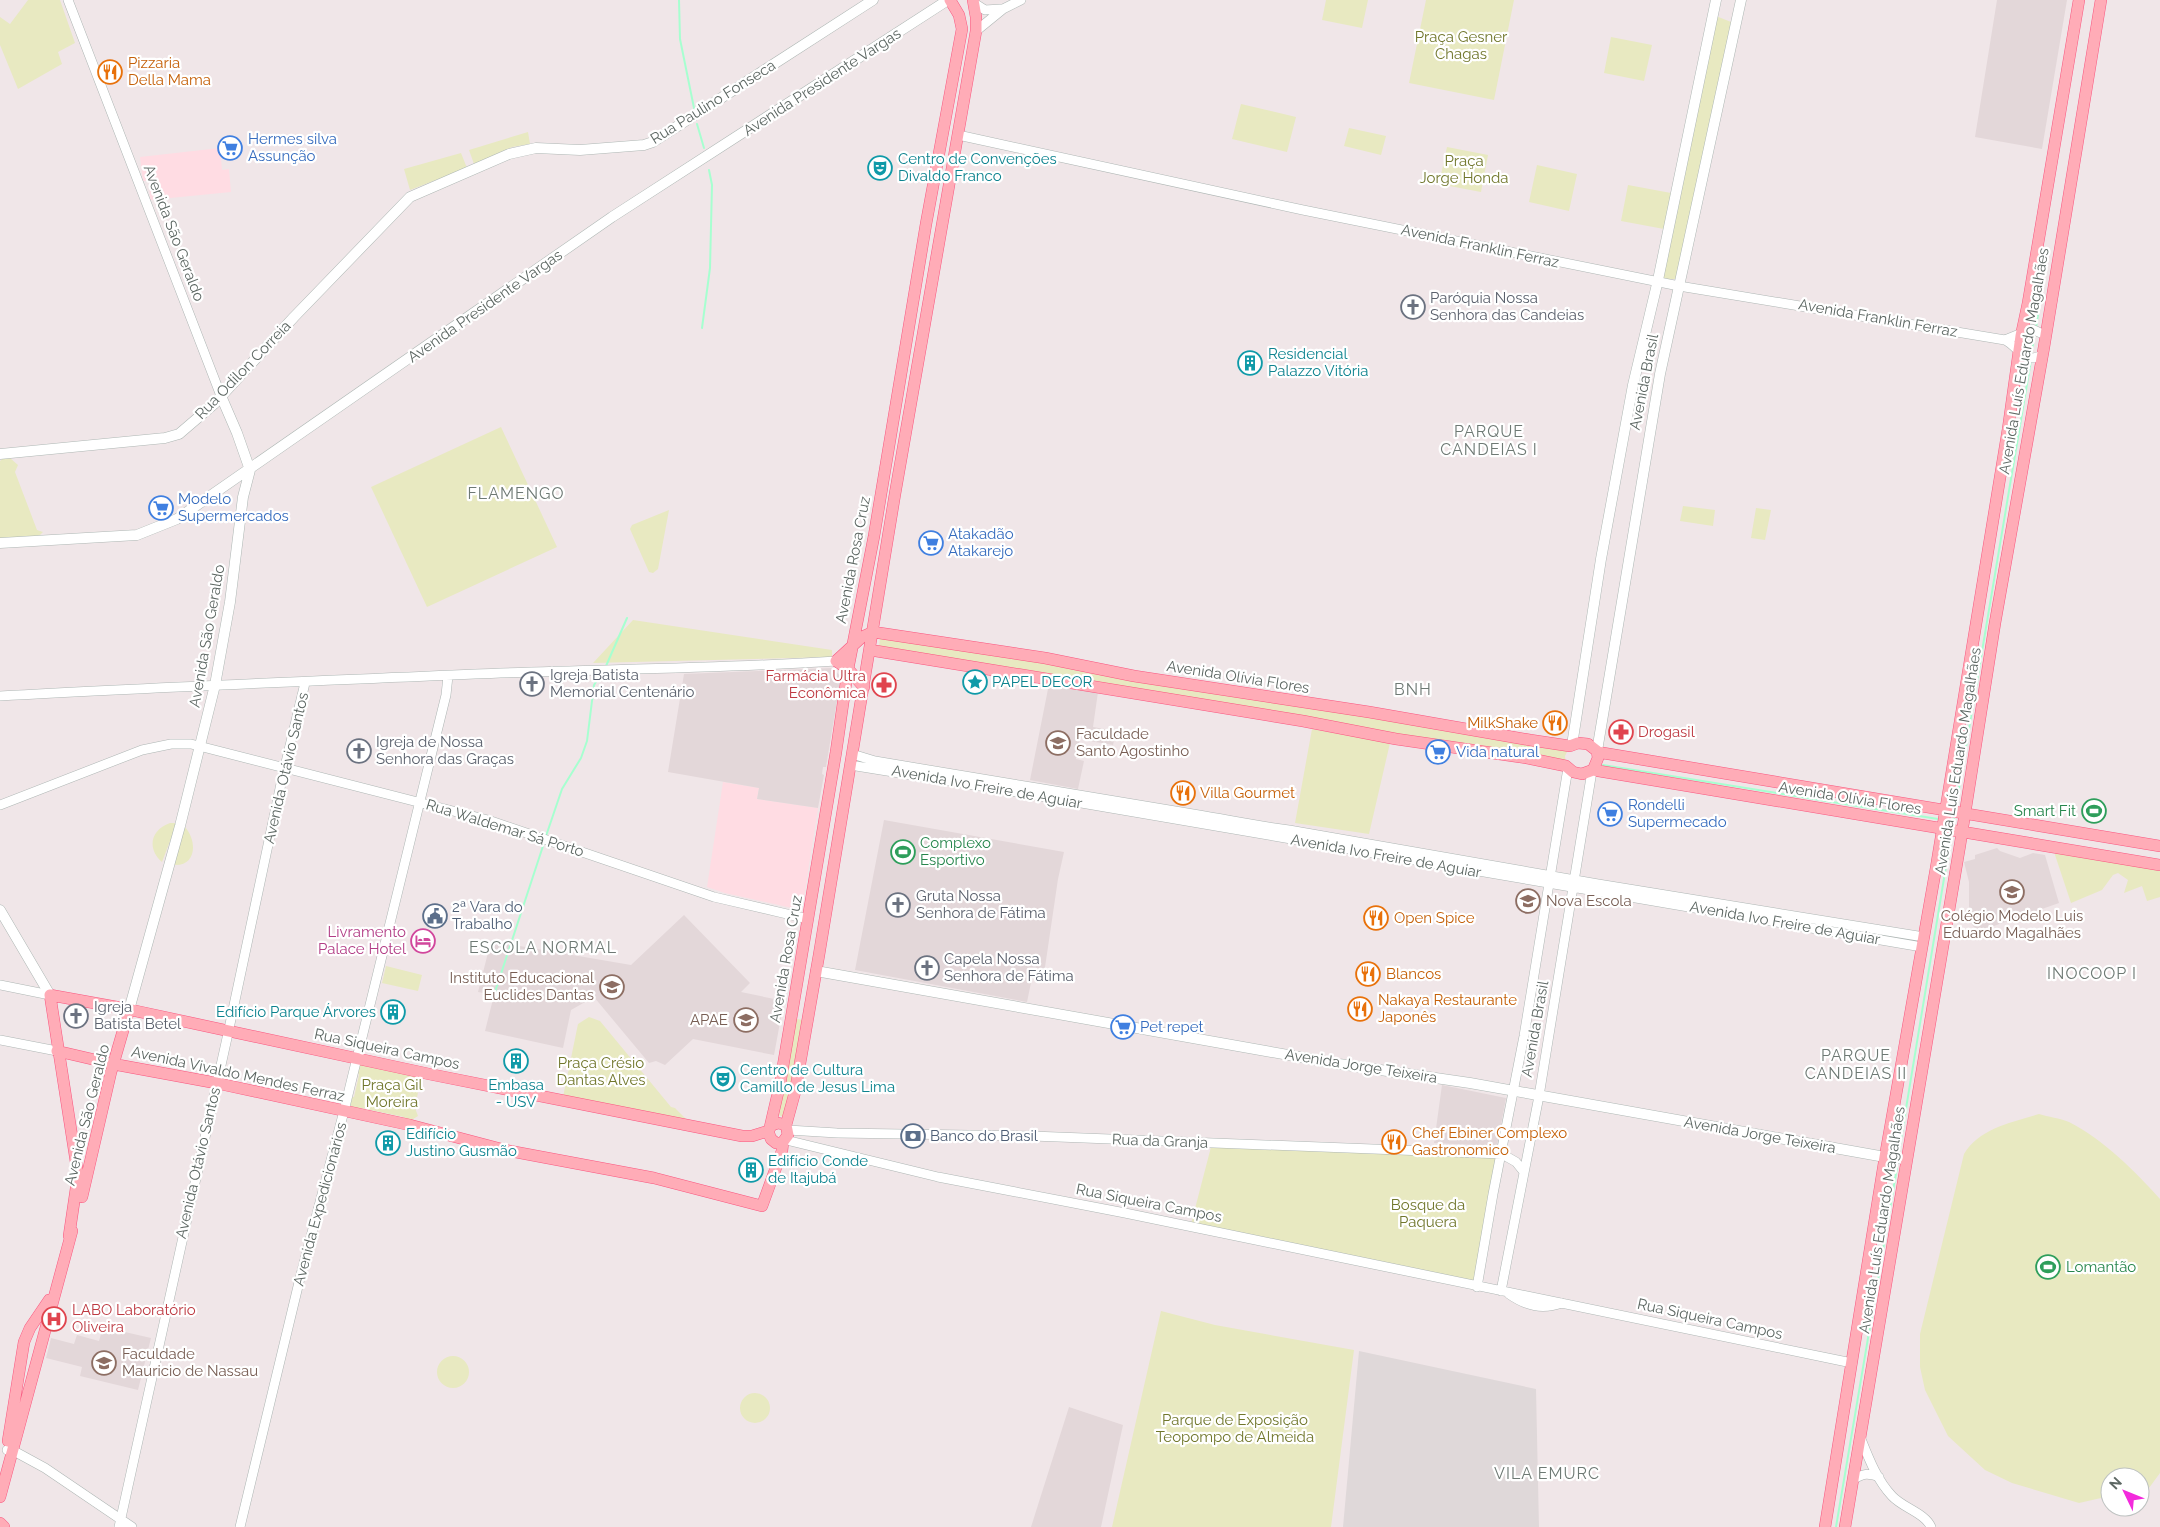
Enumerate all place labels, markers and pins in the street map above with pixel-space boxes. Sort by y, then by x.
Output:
place label: Pizzaria Della Mama [128,54,211,89]
restaurant icon: Pizzaria Della Mama [97,59,123,85]
place label: Hermes silva Assunção [248,130,337,165]
supermarket icon: Hermes silva Assunção [217,135,243,161]
place label: Centro de Convenções Divaldo Franco [898,150,1057,185]
theatre icon: Centro de Convenções Divaldo Franco [867,155,893,181]
place label: Paróquia Nossa Senhora das Candeias [1430,289,1584,324]
church icon: Paróquia Nossa Senhora das Candeias [1400,294,1426,320]
place label: Residencial Palazzo Vitória [1268,345,1369,380]
building icon: Residencial Palazzo Vitória [1237,350,1263,376]
place label: Modelo Supermercados [178,490,289,525]
supermarket icon: Modelo Supermercados [148,495,174,521]
place label: Atakadão Atakarejo [948,525,1014,560]
supermarket icon: Atakadão Atakarejo [918,530,944,556]
place label: Igreja Batista Memorial Centenário [550,666,695,701]
place label: Farmácia Ultra Econômica [765,667,866,702]
place icon: PAPEL DECOR [962,669,988,695]
church icon: Igreja Batista Memorial Centenário [519,671,545,697]
pharmacy icon: Farmácia Ultra Econômica [871,672,897,698]
place label: PAPEL DECOR [992,673,1092,691]
restaurant icon: MilkShake [1542,710,1568,736]
place label: MilkShake [1467,714,1538,732]
pharmacy icon: Drogasil [1608,719,1634,745]
place label: Drogasil [1638,723,1696,741]
place label: Faculdade Santo Agostinho [1076,725,1189,760]
school or university icon: Faculdade Santo Agostinho [1045,730,1071,756]
place label: Igreja de Nossa Senhora das Graças [376,733,514,768]
church icon: Igreja de Nossa Senhora das Graças [346,738,372,764]
supermarket icon: Vida natural [1425,739,1451,765]
place label: Vida natural [1456,743,1540,761]
restaurant icon: Villa Gourmet [1170,780,1196,806]
place label: Villa Gourmet [1200,784,1295,802]
place label: Rondelli Supermecado [1628,796,1727,831]
sports icon: Smart Fit [2081,798,2107,824]
supermarket icon: Rondelli Supermecado [1597,801,1623,827]
place label: Smart Fit [2014,802,2076,820]
place label: Complexo Esportivo [920,834,991,869]
sports icon: Complexo Esportivo [890,839,916,865]
school or university icon: Colégio Modelo Luis Eduardo Magalhães [1999,879,2025,905]
place label: Gruta Nossa Senhora de Fátima [916,887,1046,922]
school or university icon: Nova Escola [1515,888,1541,914]
church icon: Gruta Nossa Senhora de Fátima [885,892,911,918]
place label: Nova Escola [1546,892,1632,910]
place label: 2ª Vara do Trabalho [452,898,523,933]
public building icon: 2ª Vara do Trabalho [422,903,448,929]
restaurant icon: Open Spice [1363,905,1389,931]
place label: Colégio Modelo Luis Eduardo Magalhães [1941,907,2083,942]
place label: Open Spice [1394,909,1475,927]
place label: Livramento Palace Hotel [318,923,407,958]
hotel icon: Livramento Palace Hotel [410,928,436,954]
place label: Capela Nossa Senhora de Fátima [944,950,1074,985]
church icon: Capela Nossa Senhora de Fátima [914,955,940,981]
restaurant icon: Blancos [1355,961,1381,987]
place label: Blancos [1386,965,1441,983]
place label: Instituto Educacional Euclides Dantas [449,969,595,1004]
school or university icon: Instituto Educacional Euclides Dantas [599,974,625,1000]
place label: Nakaya Restaurante Japonês [1378,991,1517,1026]
restaurant icon: Nakaya Restaurante Japonês [1347,996,1373,1022]
place label: Igreja Batista Betel [94,998,182,1033]
building icon: Edifício Parque Árvores [380,999,406,1025]
church icon: Igreja Batista Betel [63,1003,89,1029]
place label: Edifício Parque Árvores [216,1003,376,1021]
school or university icon: APAE [733,1007,759,1033]
place label: APAE [690,1011,728,1029]
supermarket icon: Pet repet [1110,1014,1136,1040]
place label: Pet repet [1140,1018,1204,1036]
building icon: Embasa - USV [503,1048,529,1074]
place label: Centro de Cultura Camillo de Jesus Lima [740,1061,895,1096]
theatre icon: Centro de Cultura Camillo de Jesus Lima [710,1066,736,1092]
place label: Embasa - USV [488,1076,544,1111]
bank icon: Banco do Brasil [900,1123,926,1149]
place label: Chef Ebiner Complexo Gastronomico [1412,1124,1567,1159]
place label: Edifício Justino Gusmão [406,1125,517,1160]
place label: Banco do Brasil [930,1127,1039,1145]
restaurant icon: Chef Ebiner Complexo Gastronomico [1381,1129,1407,1155]
building icon: Edifício Justino Gusmão [375,1130,401,1156]
place label: Edifício Conde de Itajubá [768,1152,868,1187]
building icon: Edifício Conde de Itajubá [738,1157,764,1183]
sports icon: Lomantão [2035,1254,2061,1280]
place label: Lomantão [2066,1258,2136,1276]
place label: LABO Laboratório Oliveira [72,1301,196,1336]
hospital icon: LABO Laboratório Oliveira [41,1306,67,1332]
place label: Faculdade Mauricio de Nassau [122,1345,258,1380]
school or university icon: Faculdade Mauricio de Nassau [91,1350,117,1376]

